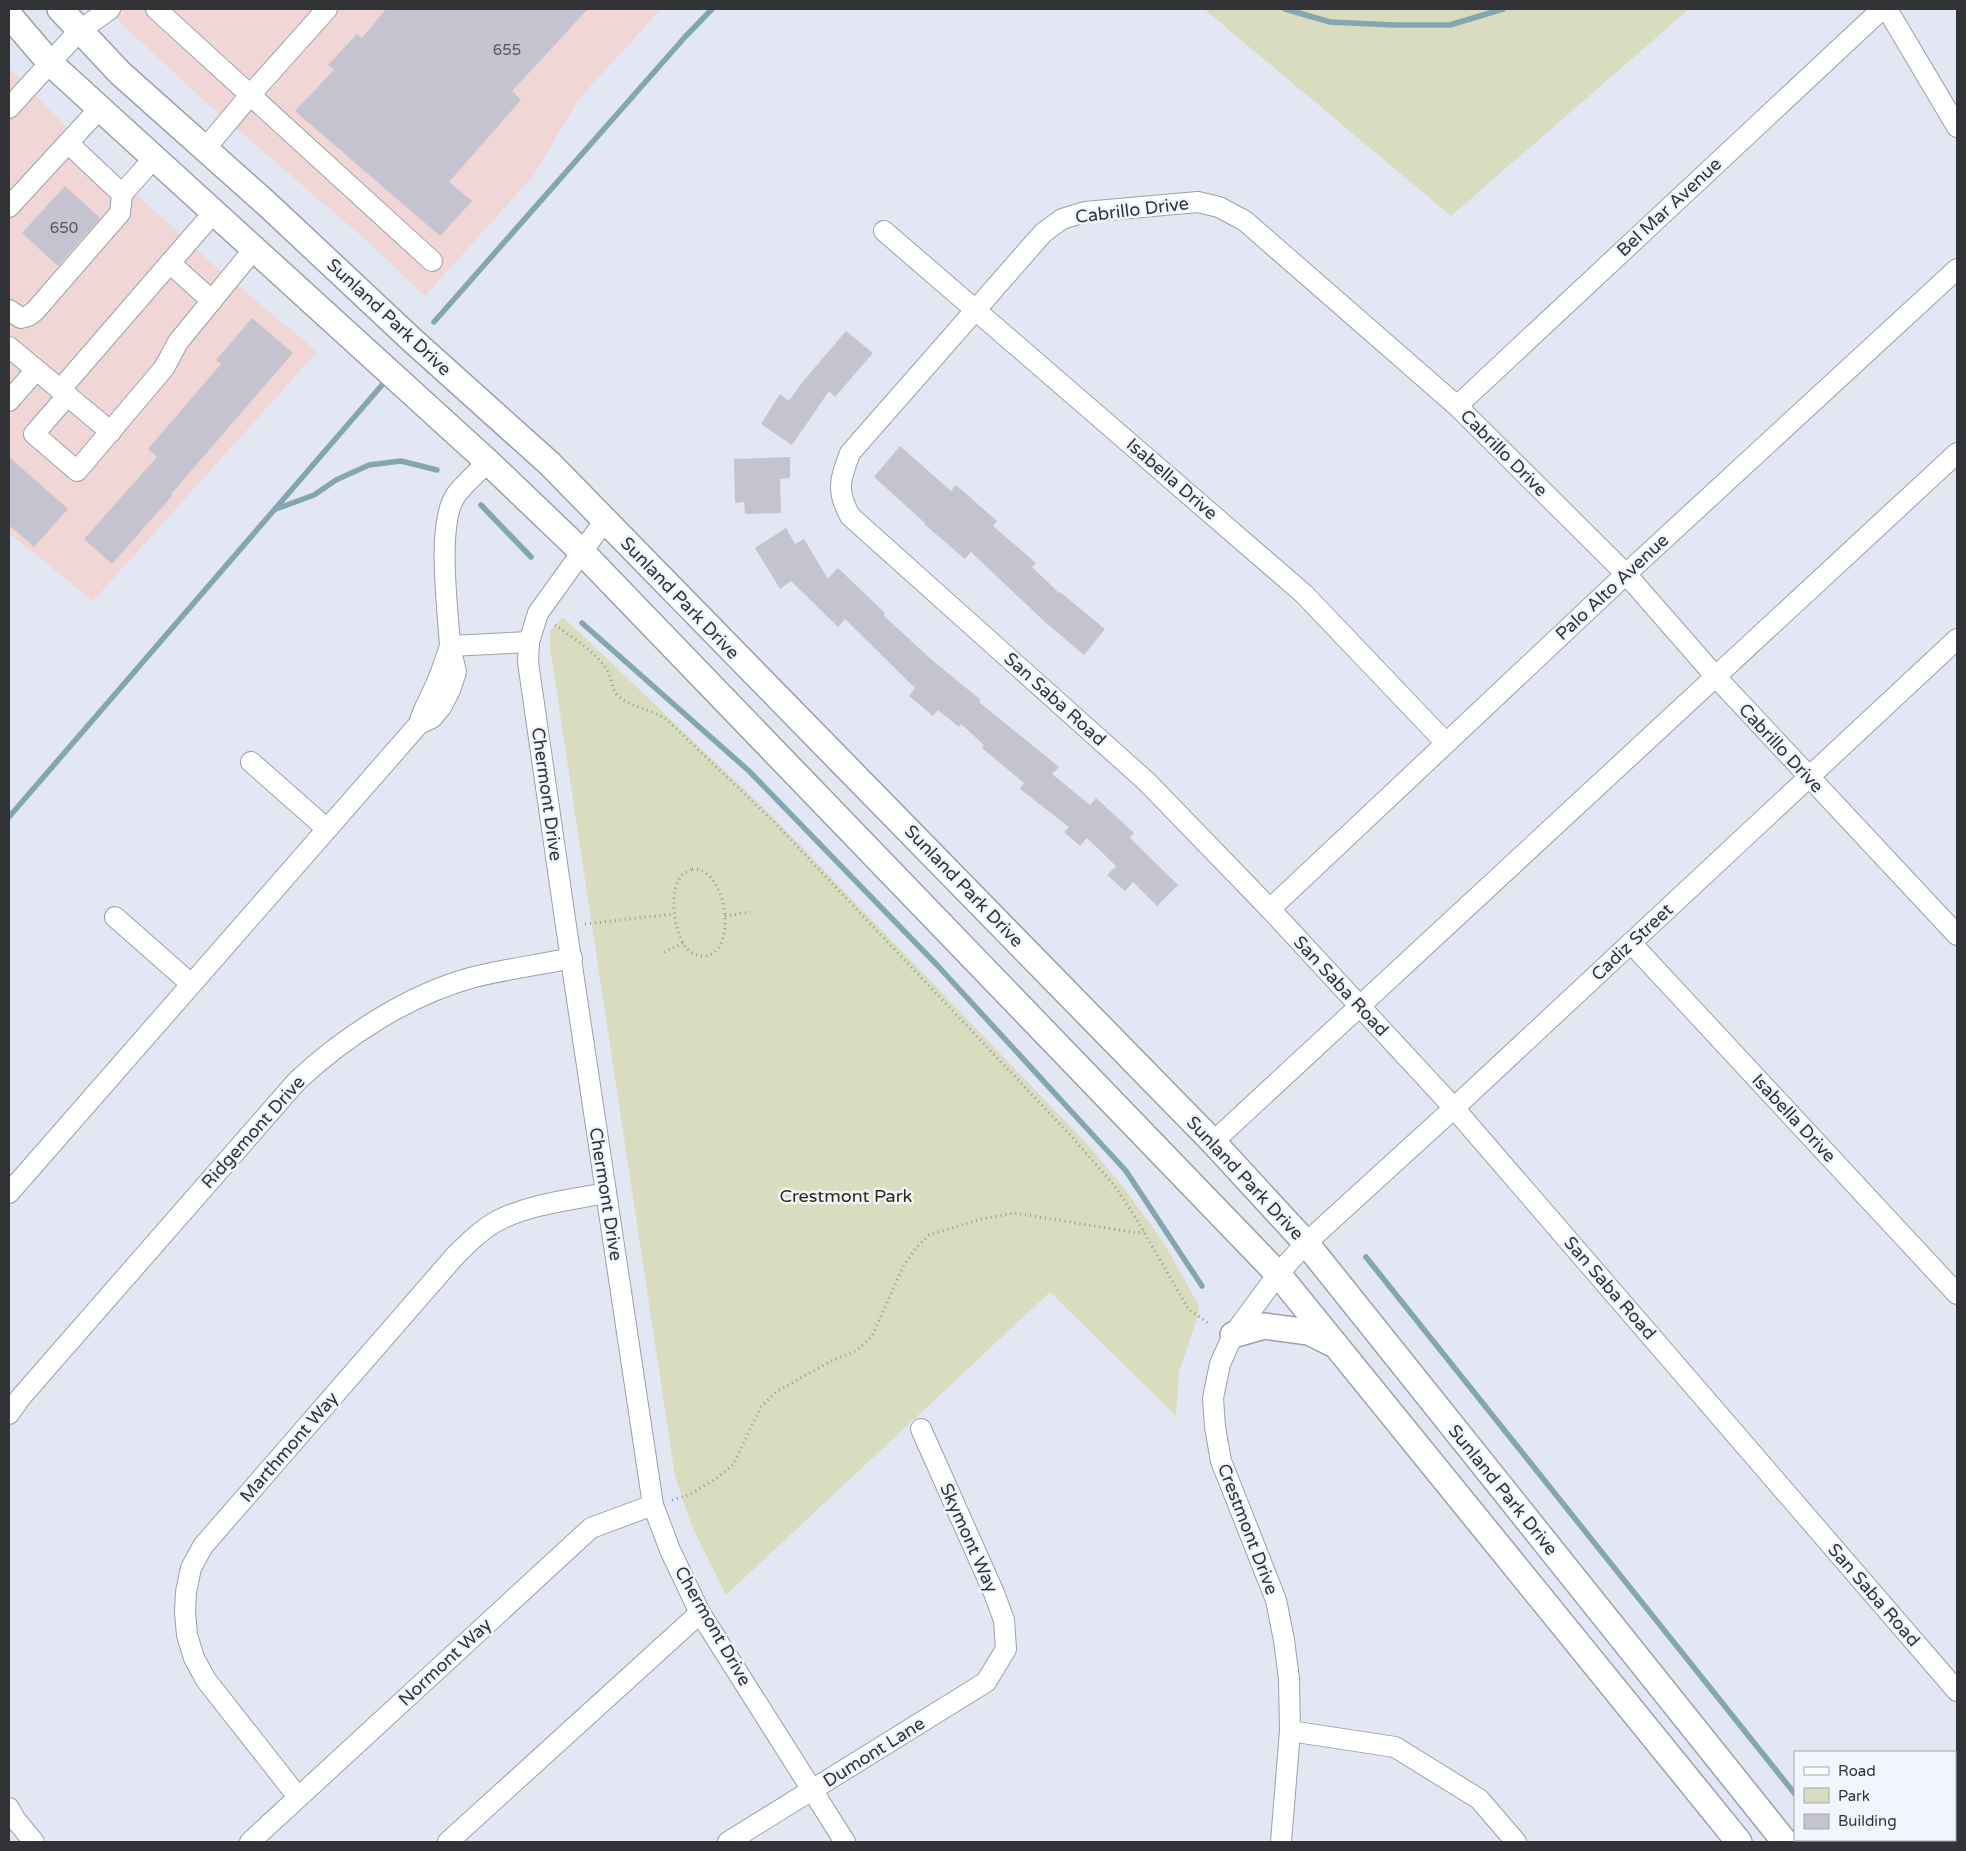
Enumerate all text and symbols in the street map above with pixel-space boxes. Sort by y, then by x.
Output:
house number: 655 [493,41,521,59]
street label: Bel Mar Avenue [1612,153,1726,261]
street label: Cabrillo Drive [1074,192,1190,228]
house number: 650 [50,219,78,237]
street label: Sunland Park Drive [322,254,456,380]
street label: Cabrillo Drive [1456,405,1552,501]
street label: Isabella Drive [1122,434,1222,524]
street label: Palo Alto Avenue [1551,529,1673,645]
street label: Sunland Park Drive [616,532,744,664]
street label: San Saba Road [1000,648,1110,750]
street label: Cabrillo Drive [1734,699,1828,797]
street label: Chermont Drive [527,726,567,862]
street label: Sunland Park Drive [900,820,1028,952]
street label: Cadiz Street [1587,899,1677,985]
street label: San Saba Road [1289,931,1393,1041]
street label: Isabella Drive [1747,1069,1841,1167]
street label: Ridgemont Drive [197,1071,309,1193]
street label: Sunland Park Drive [1182,1111,1308,1245]
street label: Chermont Drive [585,1126,627,1262]
park label: Crestmont Park [780,1185,913,1207]
street label: San Saba Road [1559,1232,1661,1344]
street label: Marthmont Way [235,1387,343,1507]
street label: Sunland Park Drive [1444,1420,1562,1560]
street label: Crestmont Drive [1213,1460,1283,1598]
street label: Skymont Way [935,1480,1003,1596]
street label: San Saba Road [1823,1539,1925,1651]
street label: Chermont Drive [670,1562,756,1690]
street label: Normont Way [394,1613,496,1711]
street label: Dumont Lane [819,1712,929,1792]
legend [1794,1751,1956,1841]
text: Road [1838,1762,1876,1780]
text: Park [1838,1787,1870,1805]
text: Building [1838,1812,1897,1830]

